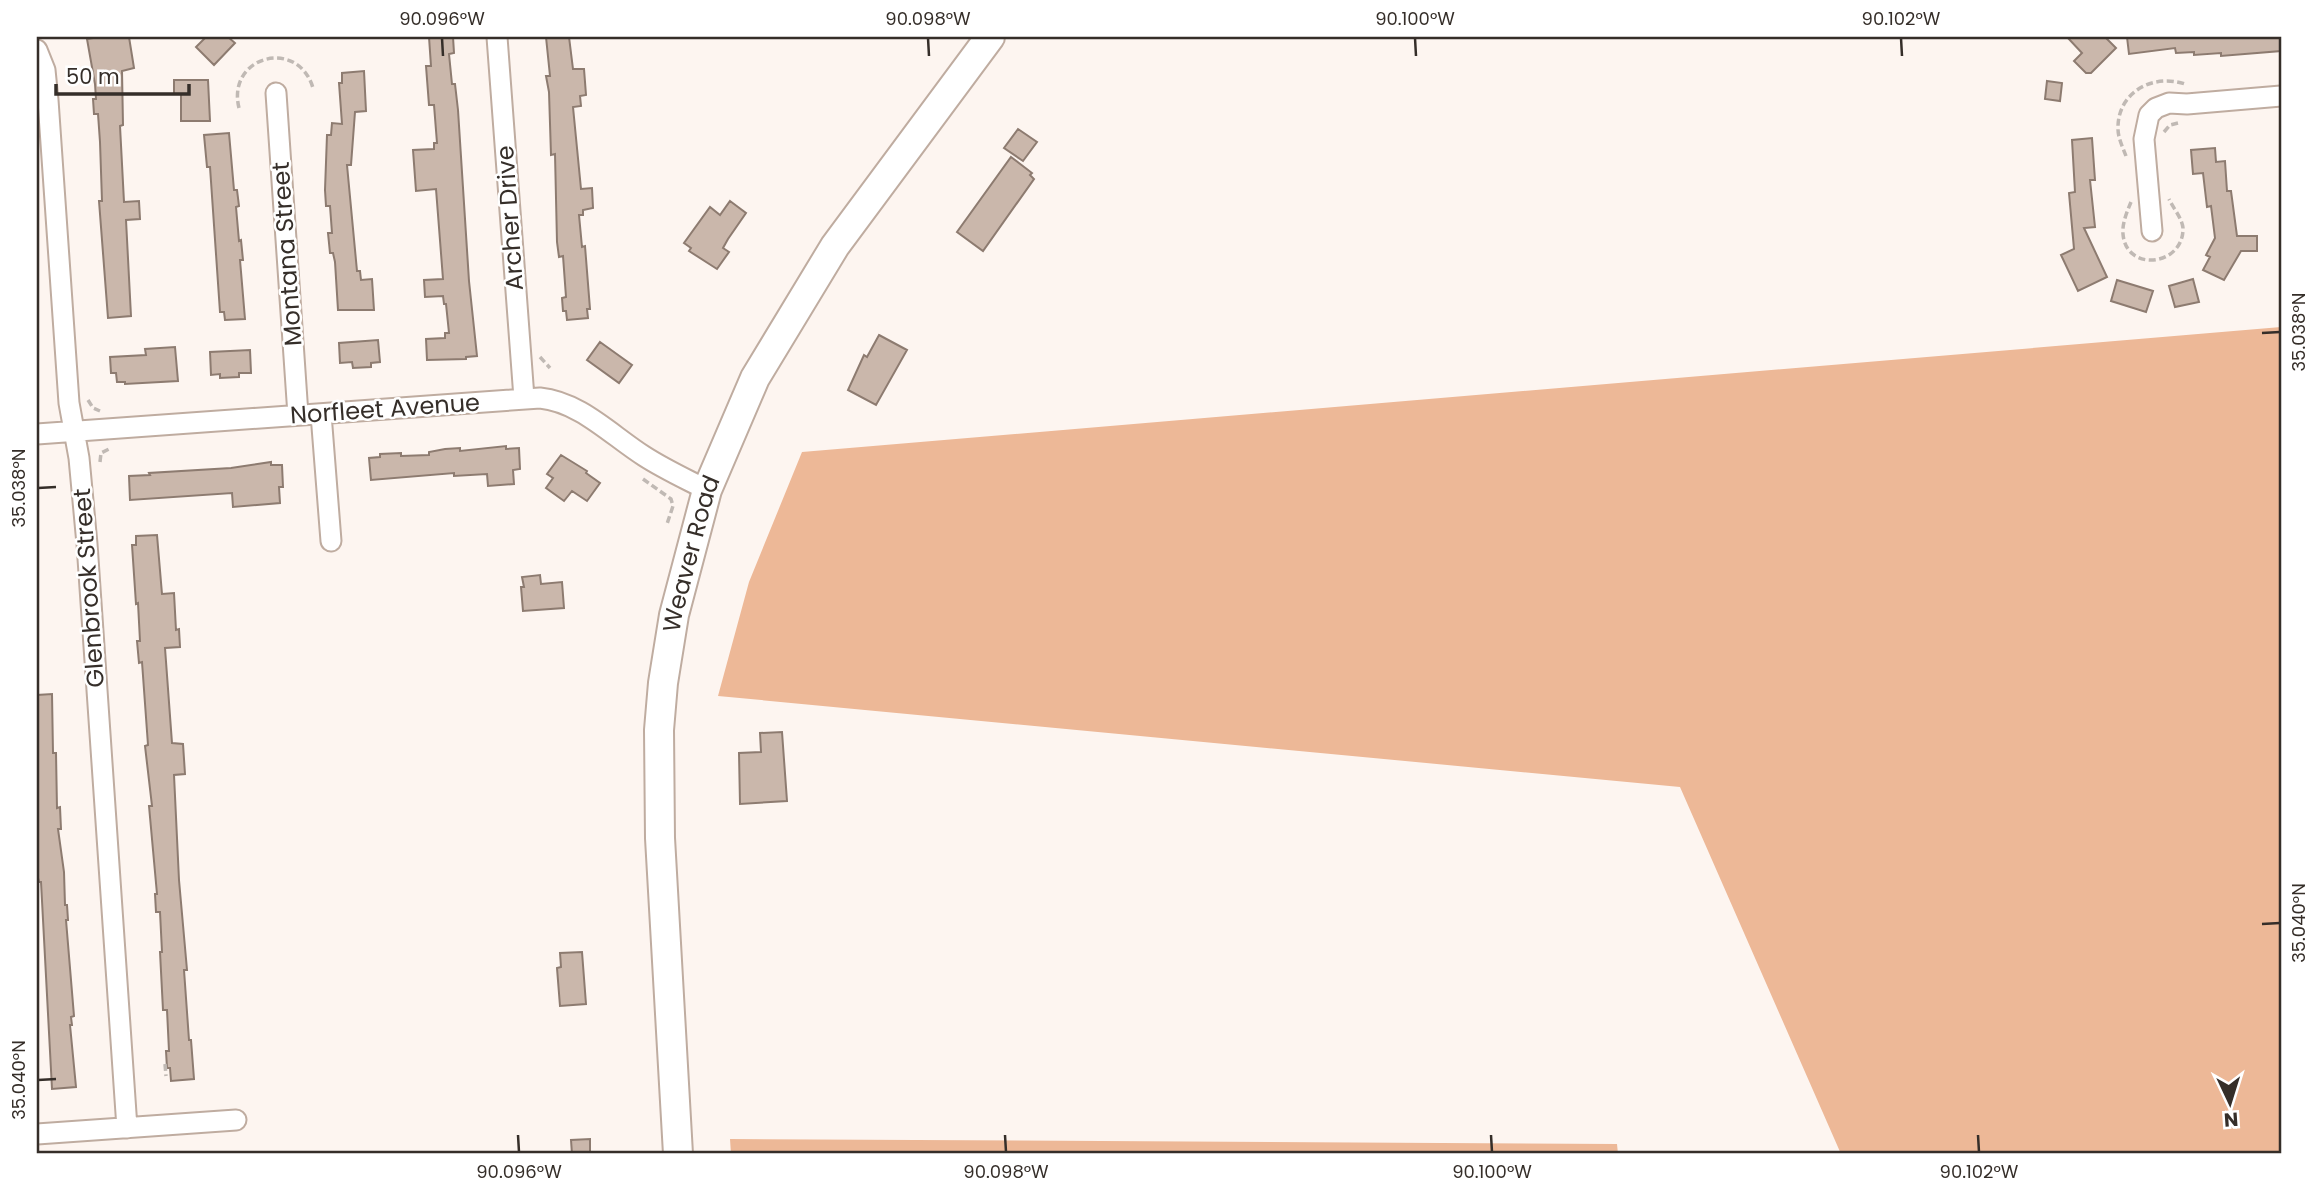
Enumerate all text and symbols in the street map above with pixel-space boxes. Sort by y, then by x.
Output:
text: 90.096°W [399,6,485,31]
text: 90.098°W [885,6,971,31]
text: 90.100°W [1375,6,1455,31]
text: 90.102°W [1862,6,1941,31]
scale bar [56,52,189,96]
text: 50 m [66,62,120,91]
street label: Archer Drive [488,144,531,292]
street label: Montana Street [264,161,309,347]
text: 35.038°N [2286,293,2311,371]
street label: Norfleet Avenue [289,385,481,432]
text: 35.038°N [6,449,31,527]
street label: Weaver Road [655,470,727,634]
street label: Glenbrook Street [65,487,112,689]
text: 35.040°N [2286,883,2311,963]
text: 35.040°N [6,1040,31,1120]
north arrow [2196,1068,2266,1138]
text: N [2223,1105,2239,1133]
text: 90.096°W [476,1159,562,1184]
text: 90.098°W [963,1159,1049,1184]
text: 90.100°W [1452,1159,1532,1184]
text: 90.102°W [1940,1159,2019,1184]

